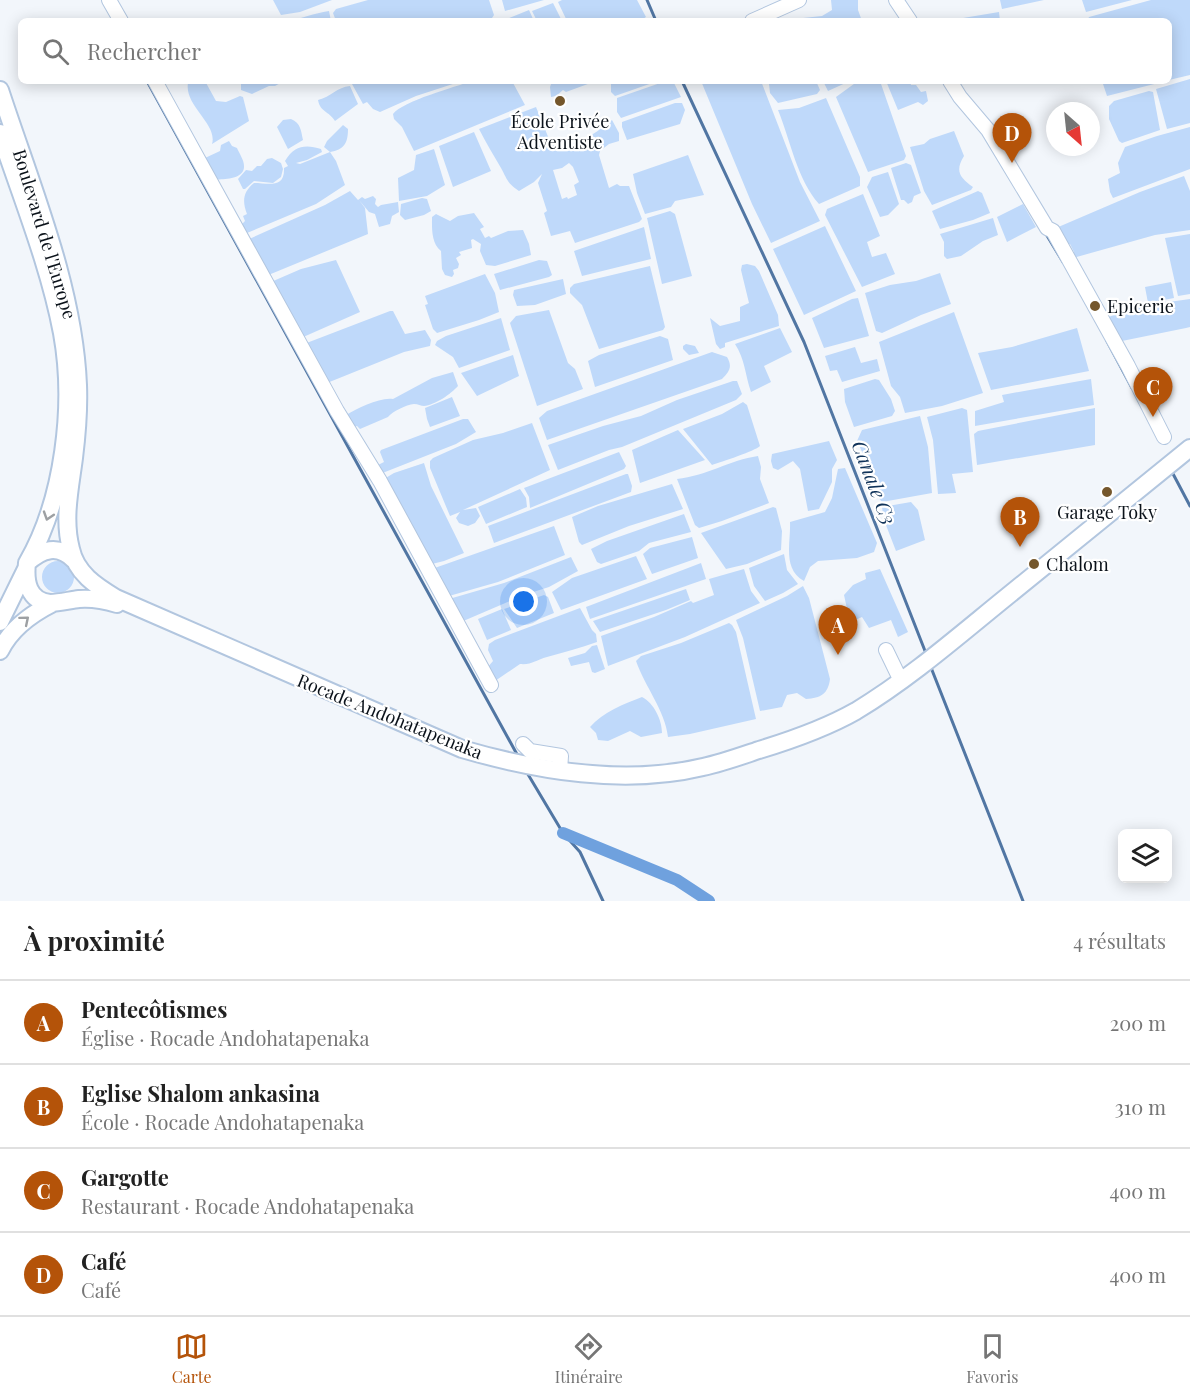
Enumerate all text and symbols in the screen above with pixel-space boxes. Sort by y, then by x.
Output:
search box [18,18,1172,84]
icon: search [39,35,72,68]
text: Rechercher [87,36,201,66]
marker: École Privée Adventiste [553,94,567,108]
north arrow [1046,102,1100,156]
place label: École Privée Adventiste [511,109,609,154]
pin: D [992,114,1032,163]
street label: Boulevard de l'Europe [8,146,82,322]
place label: Epicerie [1107,294,1174,318]
marker: Epicerie [1088,299,1102,313]
pin: C [1134,368,1172,417]
water label: Canale C3 [847,436,903,528]
marker: Garage Toky [1100,485,1114,499]
pin: B [1000,498,1040,547]
place label: Garage Toky [1057,500,1157,524]
one-way arrow [43,510,55,521]
place label: Chalom [1046,552,1109,576]
marker: Chalom [1027,557,1041,571]
your location [509,587,538,616]
pin: A [818,606,858,655]
one-way arrow [18,616,29,627]
street label: Rocade Andohatapenaka [294,668,486,764]
map controls [1118,829,1172,883]
button: layers [1118,829,1172,883]
text: À proximité [24,923,165,958]
text: 4 résultats [1073,927,1166,954]
text: Pentecôtismes [81,994,227,1024]
text: A [37,1009,50,1036]
text: 200 m [1110,1009,1166,1036]
text: Église · Rocade Andohatapenaka [81,1024,369,1051]
text: Eglise Shalom ankasina [81,1078,320,1108]
text: B [37,1093,50,1120]
text: 310 m [1115,1093,1166,1120]
text: École · Rocade Andohatapenaka [81,1108,364,1135]
text: Gargotte [81,1162,169,1192]
text: C [36,1177,51,1204]
text: 400 m [1109,1177,1166,1204]
text: Restaurant · Rocade Andohatapenaka [81,1192,414,1219]
text: Café [81,1246,126,1276]
text: D [36,1261,51,1288]
text: 400 m [1109,1261,1166,1288]
text: Café [81,1276,121,1303]
tab: Carte [172,1330,212,1387]
tab: Itinéraire [555,1330,623,1387]
tab: Favoris [966,1330,1018,1387]

